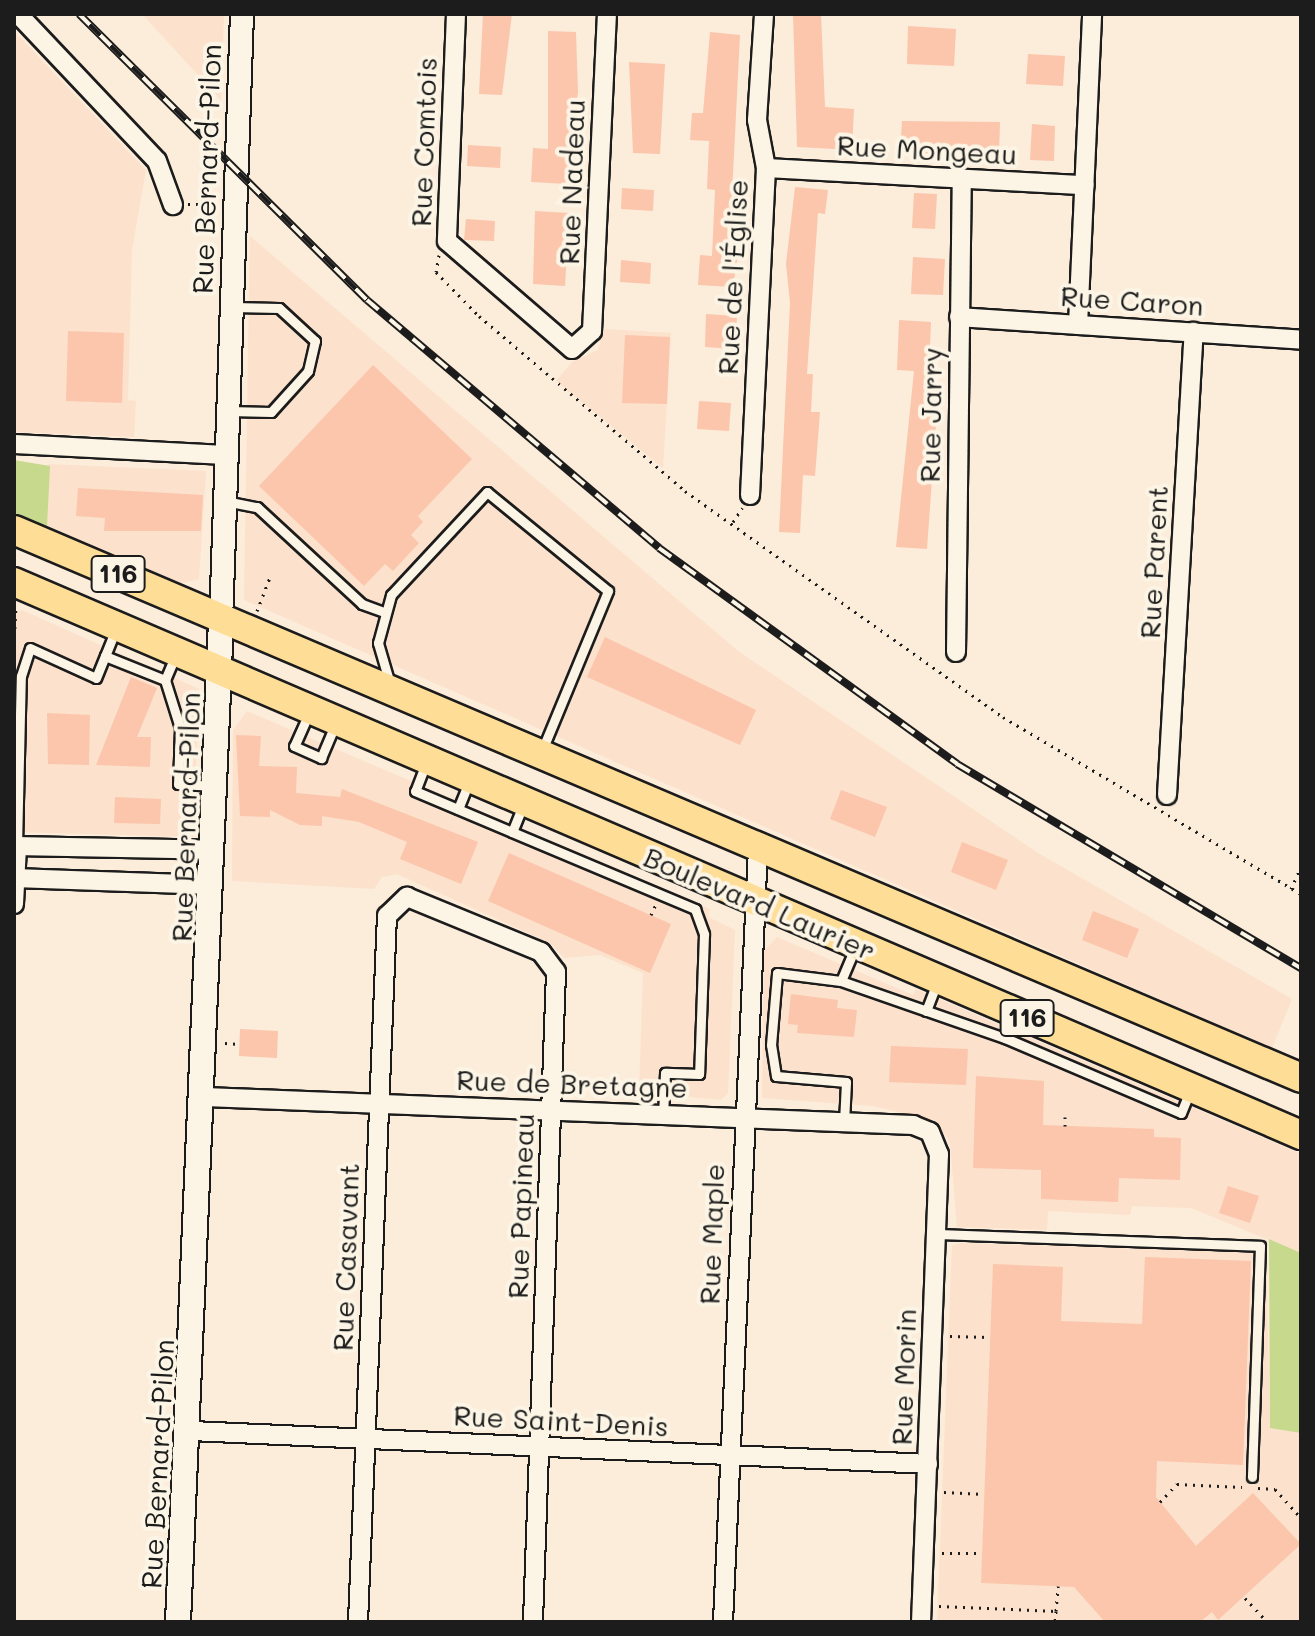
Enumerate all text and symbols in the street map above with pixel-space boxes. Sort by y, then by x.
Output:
street label: Rue Bernard-Pilon [185,44,227,294]
street label: Rue Comtois [403,57,443,227]
street label: Rue Nadeau [551,99,591,265]
street label: Rue Mongeau [836,128,1018,170]
street label: Rue de l'Église [710,178,754,376]
street label: Rue Caron [1059,278,1205,322]
street label: Rue Jarry [912,347,948,483]
street label: Rue Parent [1132,485,1174,639]
road number: 116 [90,552,146,596]
street label: Rue Bernard-Pilon [164,692,206,942]
street label: Boulevard Laurier [639,839,881,967]
road number: 116 [999,996,1055,1040]
street label: Rue de Bretagne [456,1062,688,1104]
street label: Rue Papineau [500,1113,540,1299]
street label: Rue Casavant [325,1162,365,1352]
street label: Rue Maple [692,1163,730,1305]
street label: Rue Morin [884,1308,922,1446]
street label: Rue Bernard-Pilon [134,1338,180,1590]
street label: Rue Saint-Denis [453,1398,669,1442]

